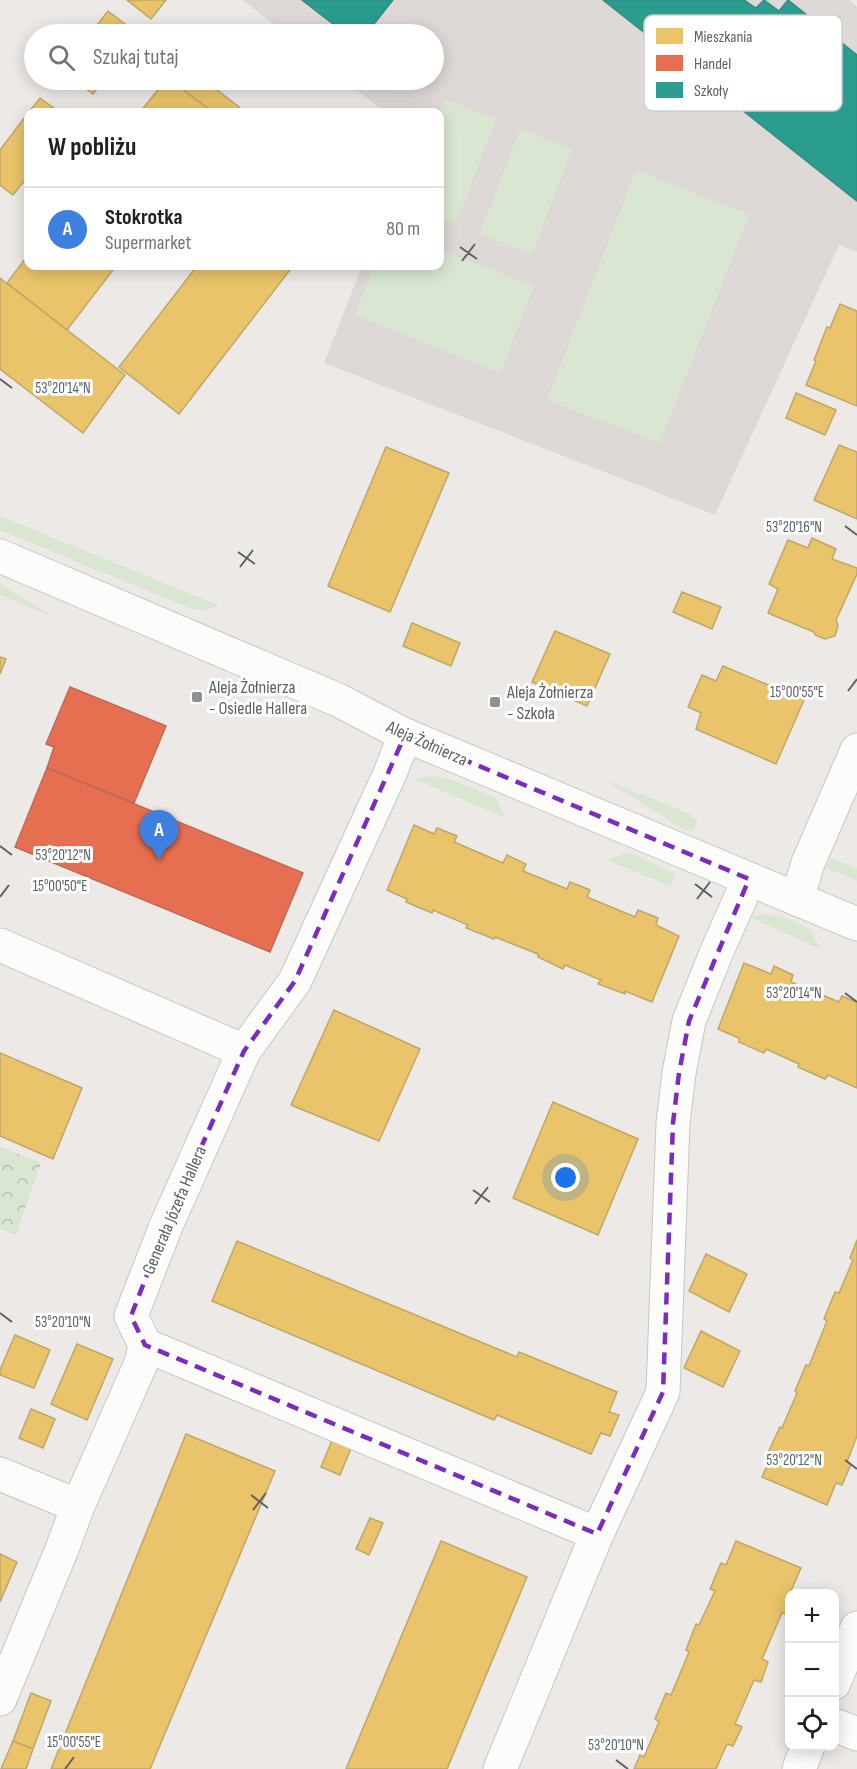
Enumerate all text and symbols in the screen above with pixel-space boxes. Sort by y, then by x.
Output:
legend [644,15,842,111]
search box [24,24,444,90]
text: Mieszkania [694,28,752,47]
icon: search [45,41,78,74]
text: Szukaj tutaj [93,44,179,71]
text: Handel [694,55,731,74]
text: Szkoły [694,82,728,101]
text: W pobliżu [48,132,136,163]
text: Stokrotka [105,204,183,231]
text: A [63,217,72,241]
text: 80 m [386,217,420,241]
text: Supermarket [105,231,192,255]
text: 53°20'14"N [35,379,91,398]
text: 53°20'16"N [766,518,822,537]
place label: Aleja Żołnierza - Osiedle Hallera [208,677,307,719]
place label: Aleja Żołnierza - Szkoła [506,682,593,724]
text: 15°00'55"E [770,683,824,702]
marker: Aleja Żołnierza - Osiedle Hallera [190,690,204,704]
marker: Aleja Żołnierza - Szkoła [488,695,502,709]
street label: Aleja Żołnierza [382,716,471,771]
pin: A [140,810,178,860]
text: 53°20'12"N [35,846,91,865]
text: 15°00'50"E [33,877,87,896]
text: 53°20'14"N [766,984,822,1003]
street label: Generała Józefa Hallera [138,1143,211,1277]
your location [551,1163,580,1192]
text: 53°20'10"N [35,1313,91,1332]
text: 53°20'12"N [766,1451,822,1470]
map controls [785,1589,839,1751]
button: + [785,1589,839,1643]
button: − [785,1643,839,1697]
button: locate [785,1697,839,1751]
text: 15°00'55"E [47,1733,101,1752]
text: 53°20'10"N [588,1736,644,1755]

